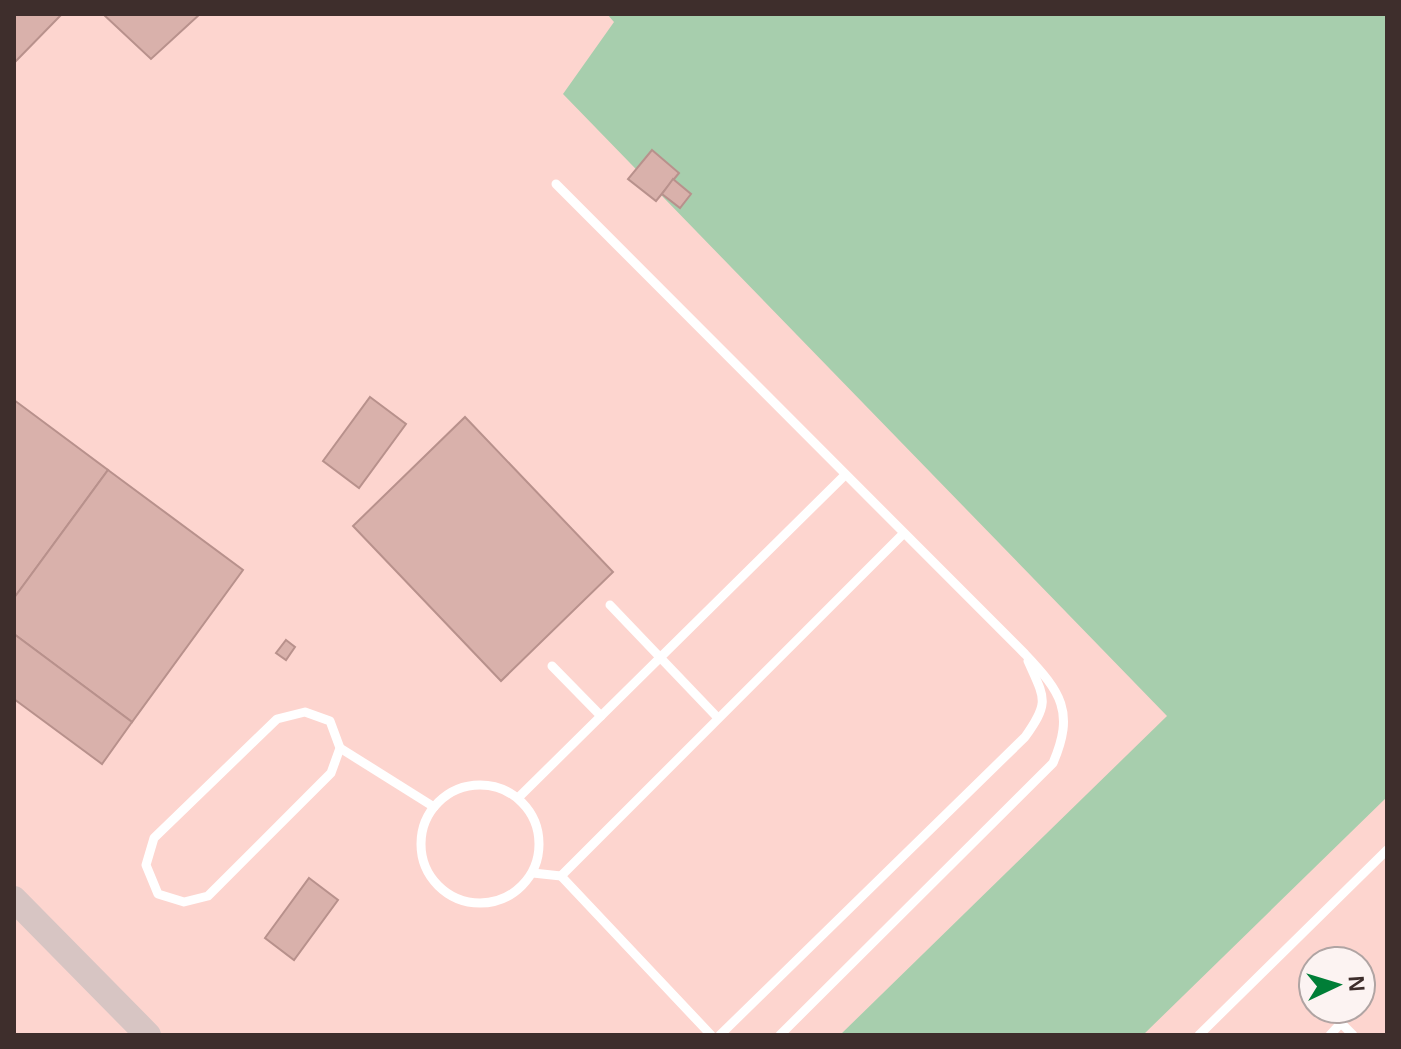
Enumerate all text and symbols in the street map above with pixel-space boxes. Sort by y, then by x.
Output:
north arrow [1297,945,1377,1025]
text: N [1343,975,1369,992]

